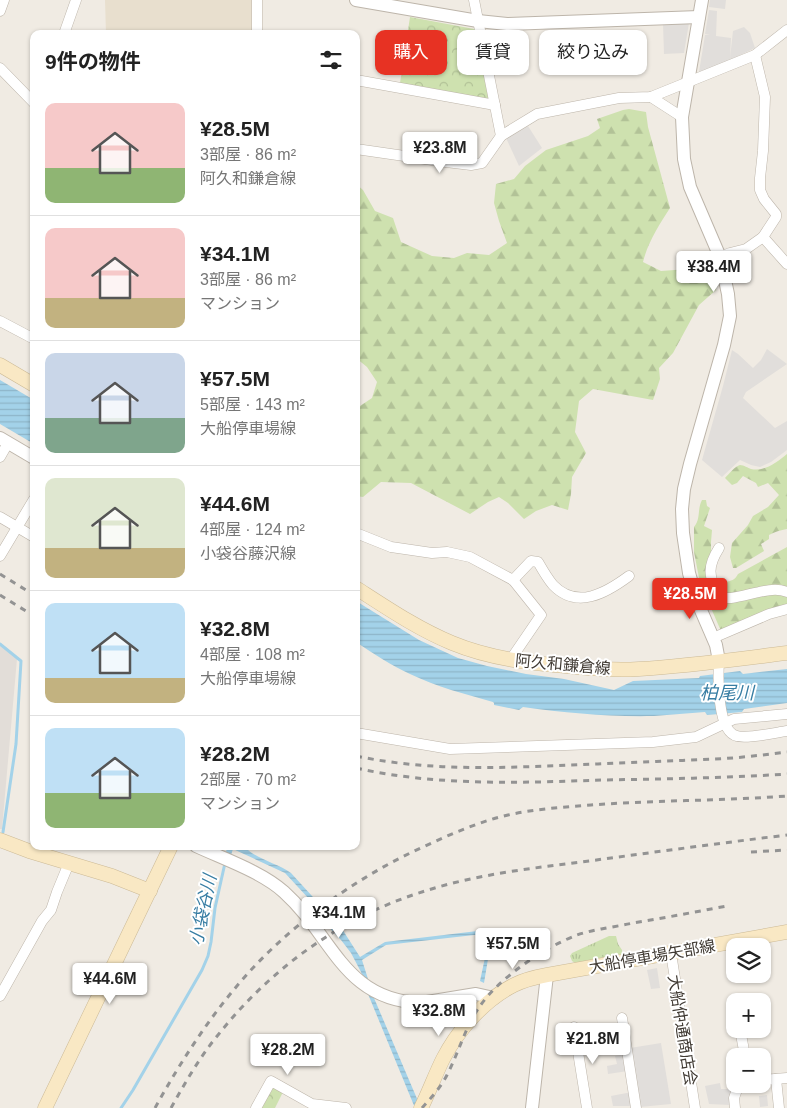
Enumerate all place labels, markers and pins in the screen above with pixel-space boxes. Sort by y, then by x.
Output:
pin: ¥23.8M [399,132,481,174]
pin: ¥38.4M [673,250,755,293]
pin: ¥28.5M [649,578,731,620]
pin: ¥34.1M [298,896,380,939]
pin: ¥57.5M [472,928,554,970]
pin: ¥44.6M [69,962,151,1005]
pin: ¥32.8M [398,994,480,1037]
pin: ¥21.8M [552,1022,634,1065]
pin: ¥28.2M [247,1034,329,1076]

